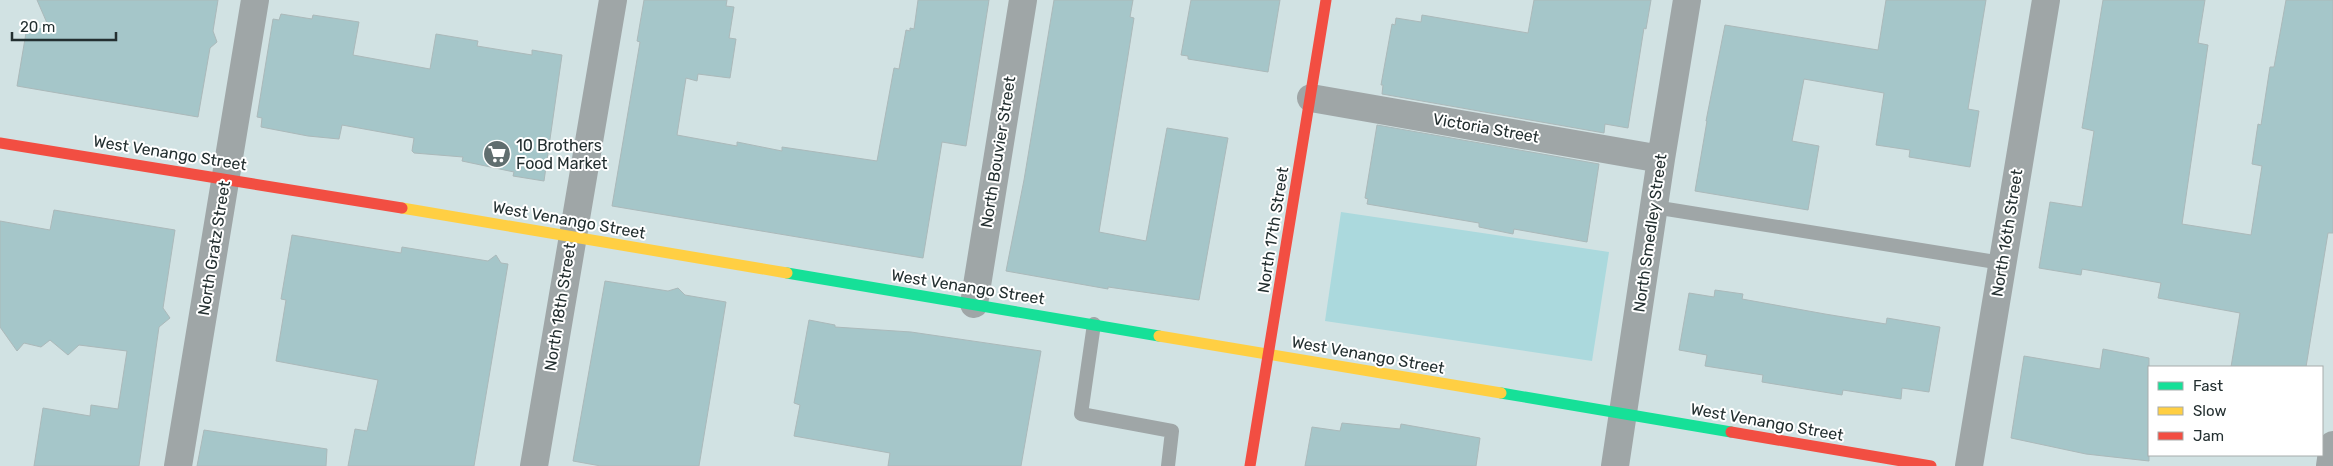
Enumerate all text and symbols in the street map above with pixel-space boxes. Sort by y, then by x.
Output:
scale bar [12,10,116,42]
text: 20 m [20,18,55,36]
street label: North Bouvier Street [977,75,1019,229]
street label: Victoria Street [1431,109,1541,147]
street label: West Venango Street [92,131,248,175]
place label: 10 Brothers Food Market [516,136,608,173]
supermarket icon: 10 Brothers Food Market [482,139,512,169]
street label: North Smedley Street [1629,152,1671,314]
street label: North 17th Street [1254,166,1292,294]
street label: North 16th Street [1988,168,2026,298]
street label: North Gratz Street [194,179,234,317]
street label: West Venango Street [491,197,647,243]
street label: North 18th Street [540,242,580,372]
street label: West Venango Street [890,265,1046,309]
street label: West Venango Street [1290,332,1446,378]
legend [2148,366,2323,456]
text: Fast [2193,377,2223,395]
street label: West Venango Street [1689,399,1845,445]
text: Slow [2193,402,2226,420]
text: Jam [2193,427,2224,445]

